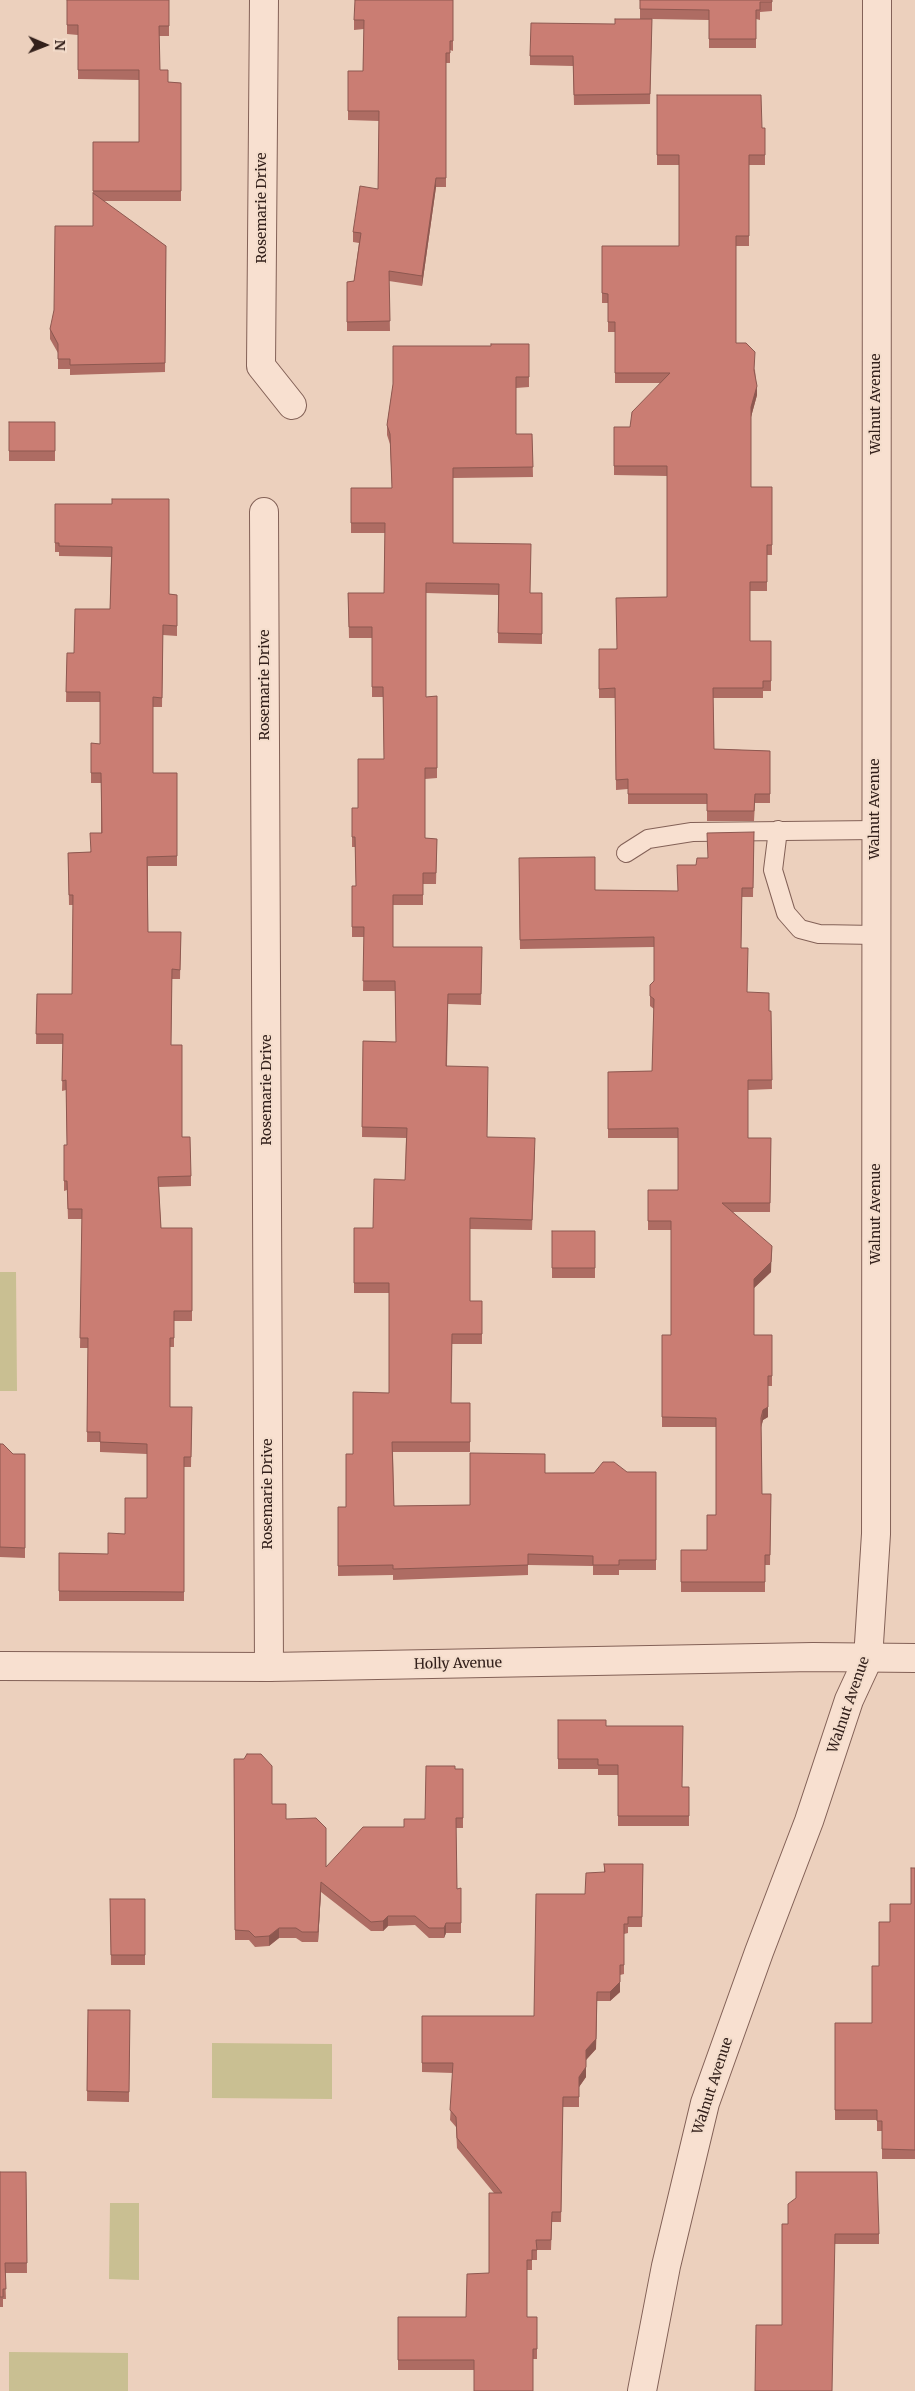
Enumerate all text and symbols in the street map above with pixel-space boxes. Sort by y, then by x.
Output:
north arrow [20,20,70,70]
text: N [51,40,69,51]
street label: Rosemarie Drive [254,152,270,264]
street label: Walnut Avenue [868,354,884,454]
street label: Rosemarie Drive [257,629,273,741]
street label: Walnut Avenue [867,759,883,859]
street label: Rosemarie Drive [259,1034,275,1146]
street label: Walnut Avenue [868,1164,884,1264]
street label: Rosemarie Drive [260,1438,276,1550]
street label: Holly Avenue [414,1655,502,1673]
street label: Walnut Avenue [825,1655,873,1755]
street label: Walnut Avenue [689,2035,737,2137]

